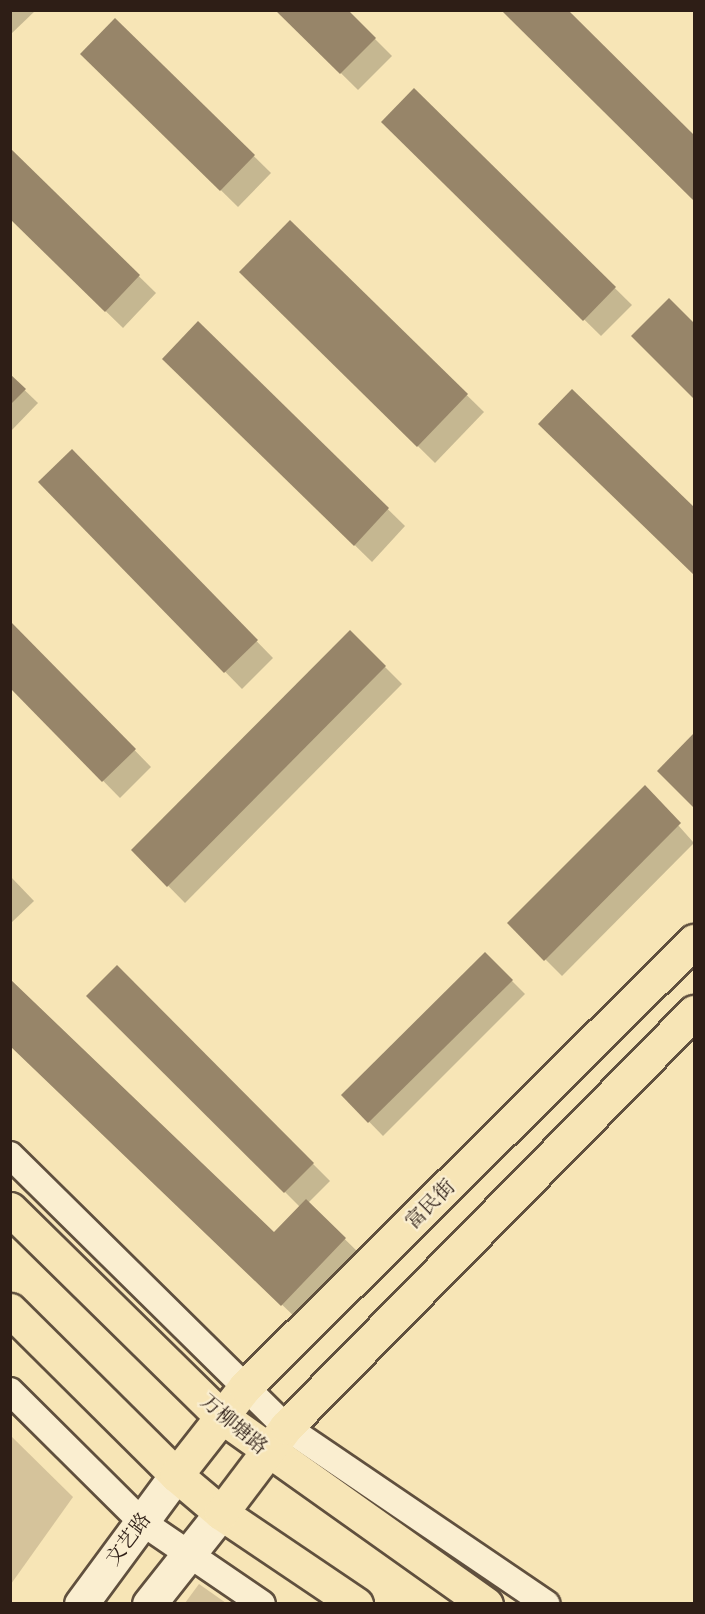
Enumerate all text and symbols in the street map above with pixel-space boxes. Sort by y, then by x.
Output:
street label: 富民街 [400,1174,460,1234]
street label: 万柳塘路 [196,1389,272,1459]
street label: 文艺路 [100,1508,156,1570]

